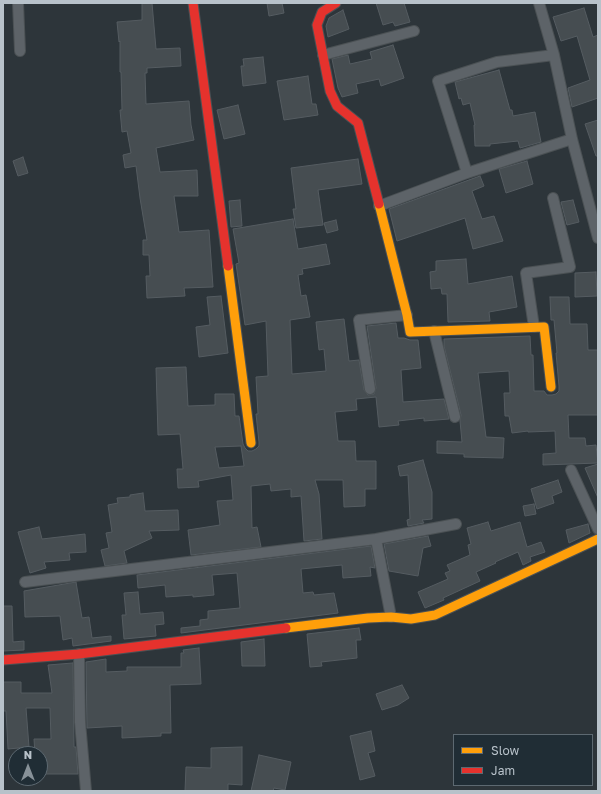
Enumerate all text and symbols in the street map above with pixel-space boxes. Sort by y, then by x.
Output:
legend [453,734,593,786]
text: Slow [491,743,519,758]
north arrow [8,746,48,786]
text: N [24,748,32,761]
text: Jam [491,763,515,778]

